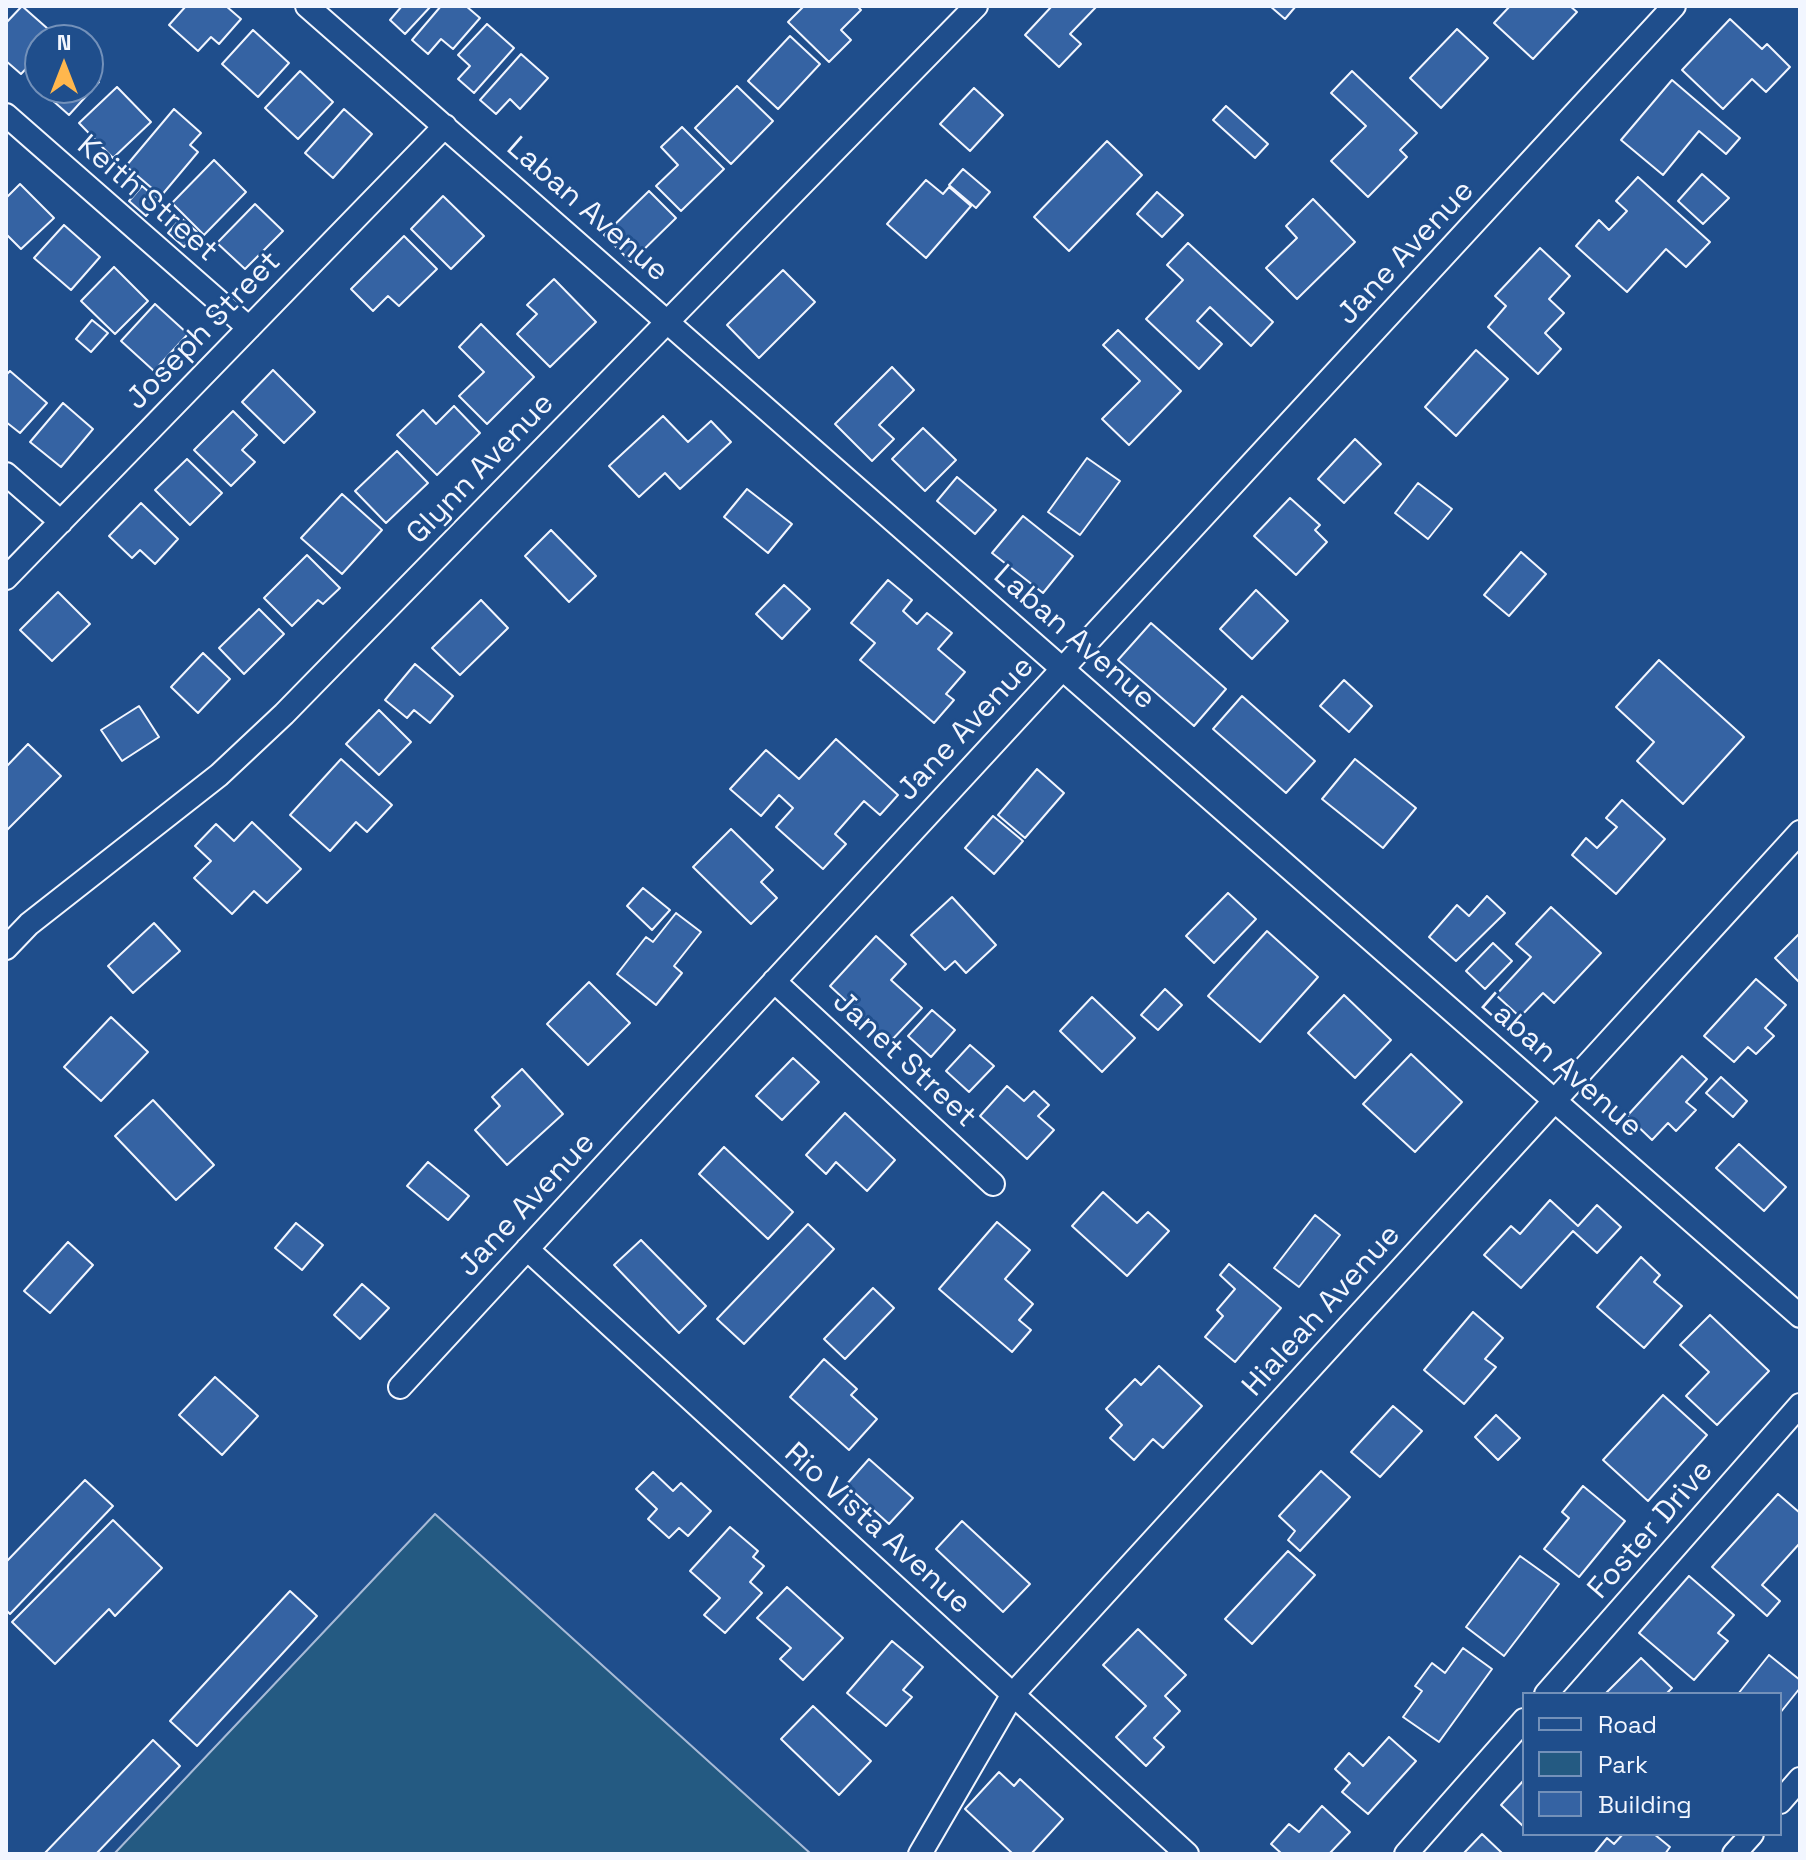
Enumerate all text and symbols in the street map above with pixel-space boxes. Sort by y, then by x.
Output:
north arrow [24,24,104,104]
text: N [57,28,71,56]
street label: Keith Street [69,128,225,270]
street label: Laban Avenue [499,130,675,290]
street label: Jane Avenue [1330,173,1482,333]
street label: Joseph Street [119,244,289,418]
street label: Glynn Avenue [400,386,562,552]
street label: Laban Avenue [986,558,1162,718]
street label: Jane Avenue [890,649,1042,809]
street label: Janet Street [825,984,983,1136]
street label: Laban Avenue [1473,986,1649,1146]
street label: Jane Avenue [451,1125,603,1285]
street label: Hialeah Avenue [1235,1218,1409,1404]
street label: Rio Vista Avenue [776,1436,978,1622]
street label: Foster Drive [1581,1453,1721,1607]
legend [1522,1692,1782,1836]
text: Road [1598,1709,1657,1740]
text: Park [1598,1749,1648,1780]
text: Building [1598,1789,1692,1820]

